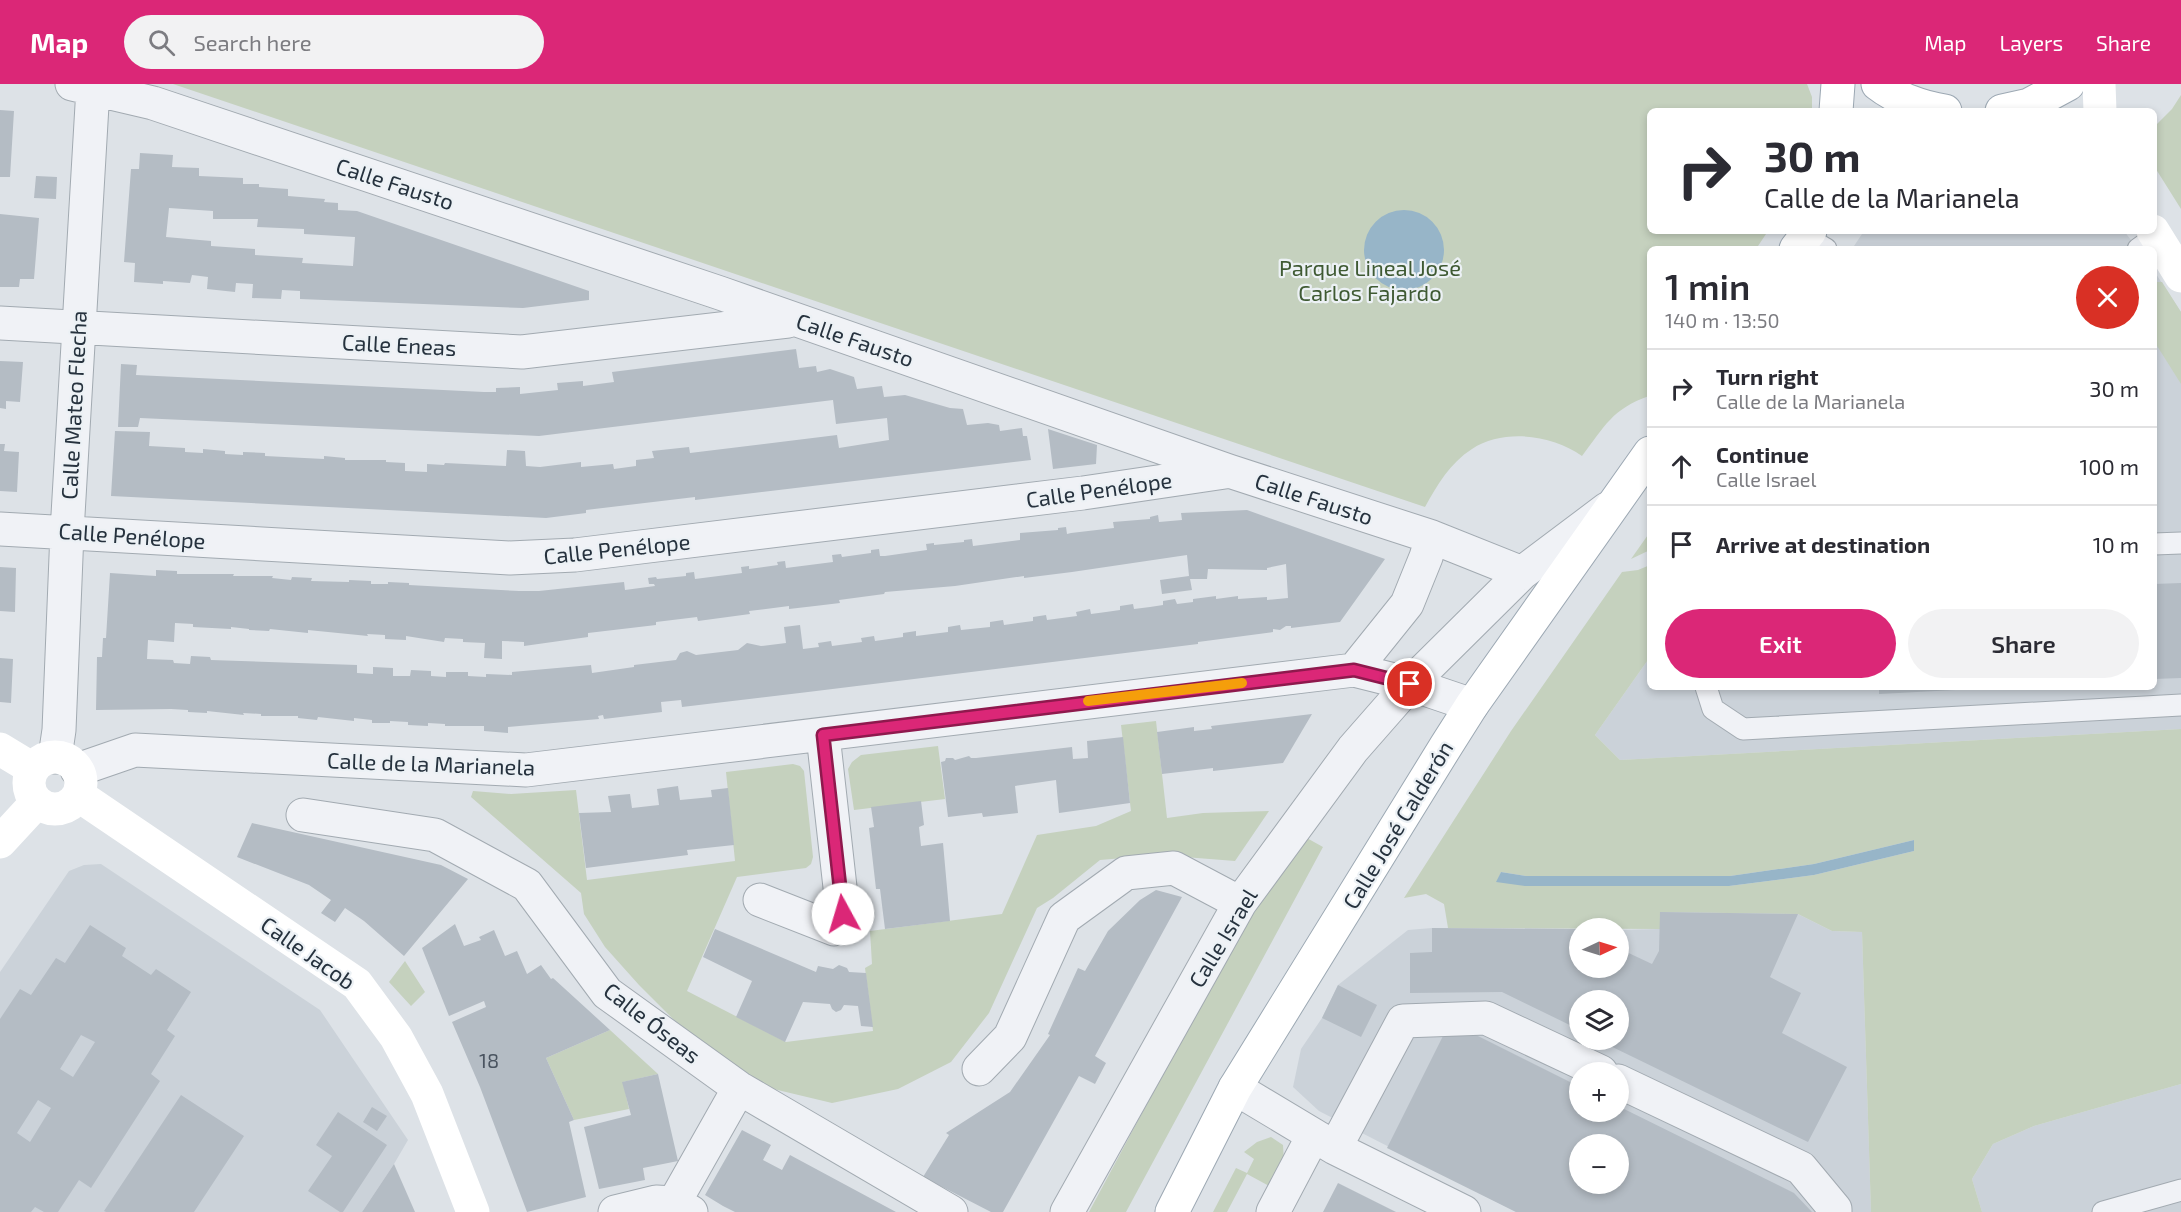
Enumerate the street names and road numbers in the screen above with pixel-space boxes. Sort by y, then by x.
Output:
street label: Calle Fausto [333,152,458,214]
street label: Calle Fausto [793,307,917,371]
street label: Calle Mateo Flecha [55,310,91,500]
street label: Calle Eneas [341,328,457,360]
street label: Calle Penélope [1024,466,1174,512]
street label: Calle Fausto [1252,467,1377,529]
street label: Calle Penélope [58,517,206,553]
street label: Calle Penélope [542,527,691,569]
street label: Calle José Calderón [1337,736,1458,913]
street label: Calle de la Marianela [327,746,536,780]
street label: Calle Israel [1183,883,1262,992]
street label: Calle Jacob [256,910,361,994]
street label: Calle Óseas [599,976,706,1068]

